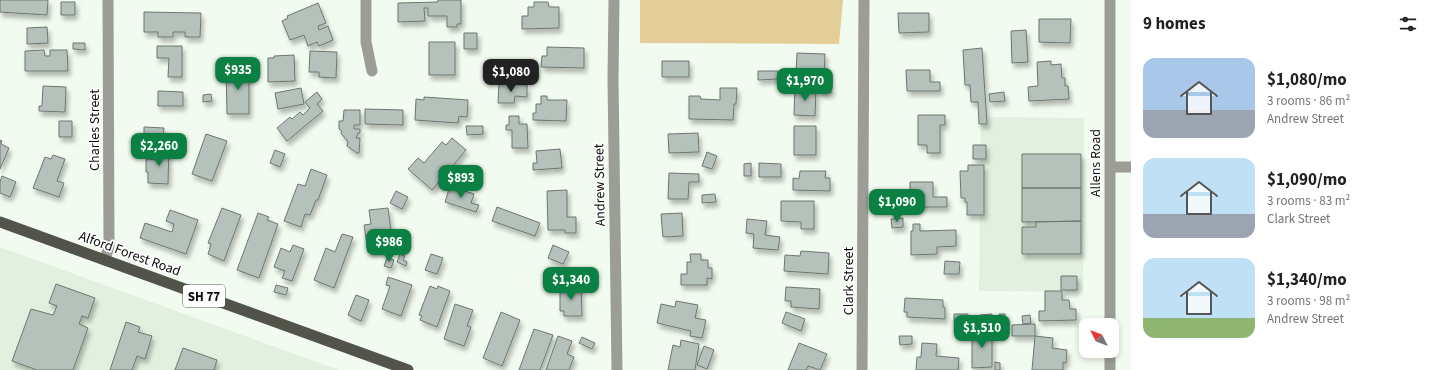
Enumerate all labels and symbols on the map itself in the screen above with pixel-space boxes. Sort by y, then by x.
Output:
pin: $935 [214,57,262,91]
pin: $1,080 [478,59,544,93]
pin: $1,970 [772,68,838,102]
street label: Charles Street [85,89,105,171]
street label: Allens Road [1086,129,1106,197]
pin: $2,260 [126,133,192,167]
street label: Andrew Street [589,143,611,227]
pin: $893 [437,165,485,199]
pin: $1,090 [864,189,930,223]
street label: Alford Forest Road [76,226,183,282]
pin: $986 [365,229,413,263]
street label: Clark Street [839,247,859,315]
pin: $1,340 [538,267,604,301]
road number: SH 77 [183,285,225,307]
pin: $1,510 [949,315,1015,349]
north arrow [1079,318,1119,358]

